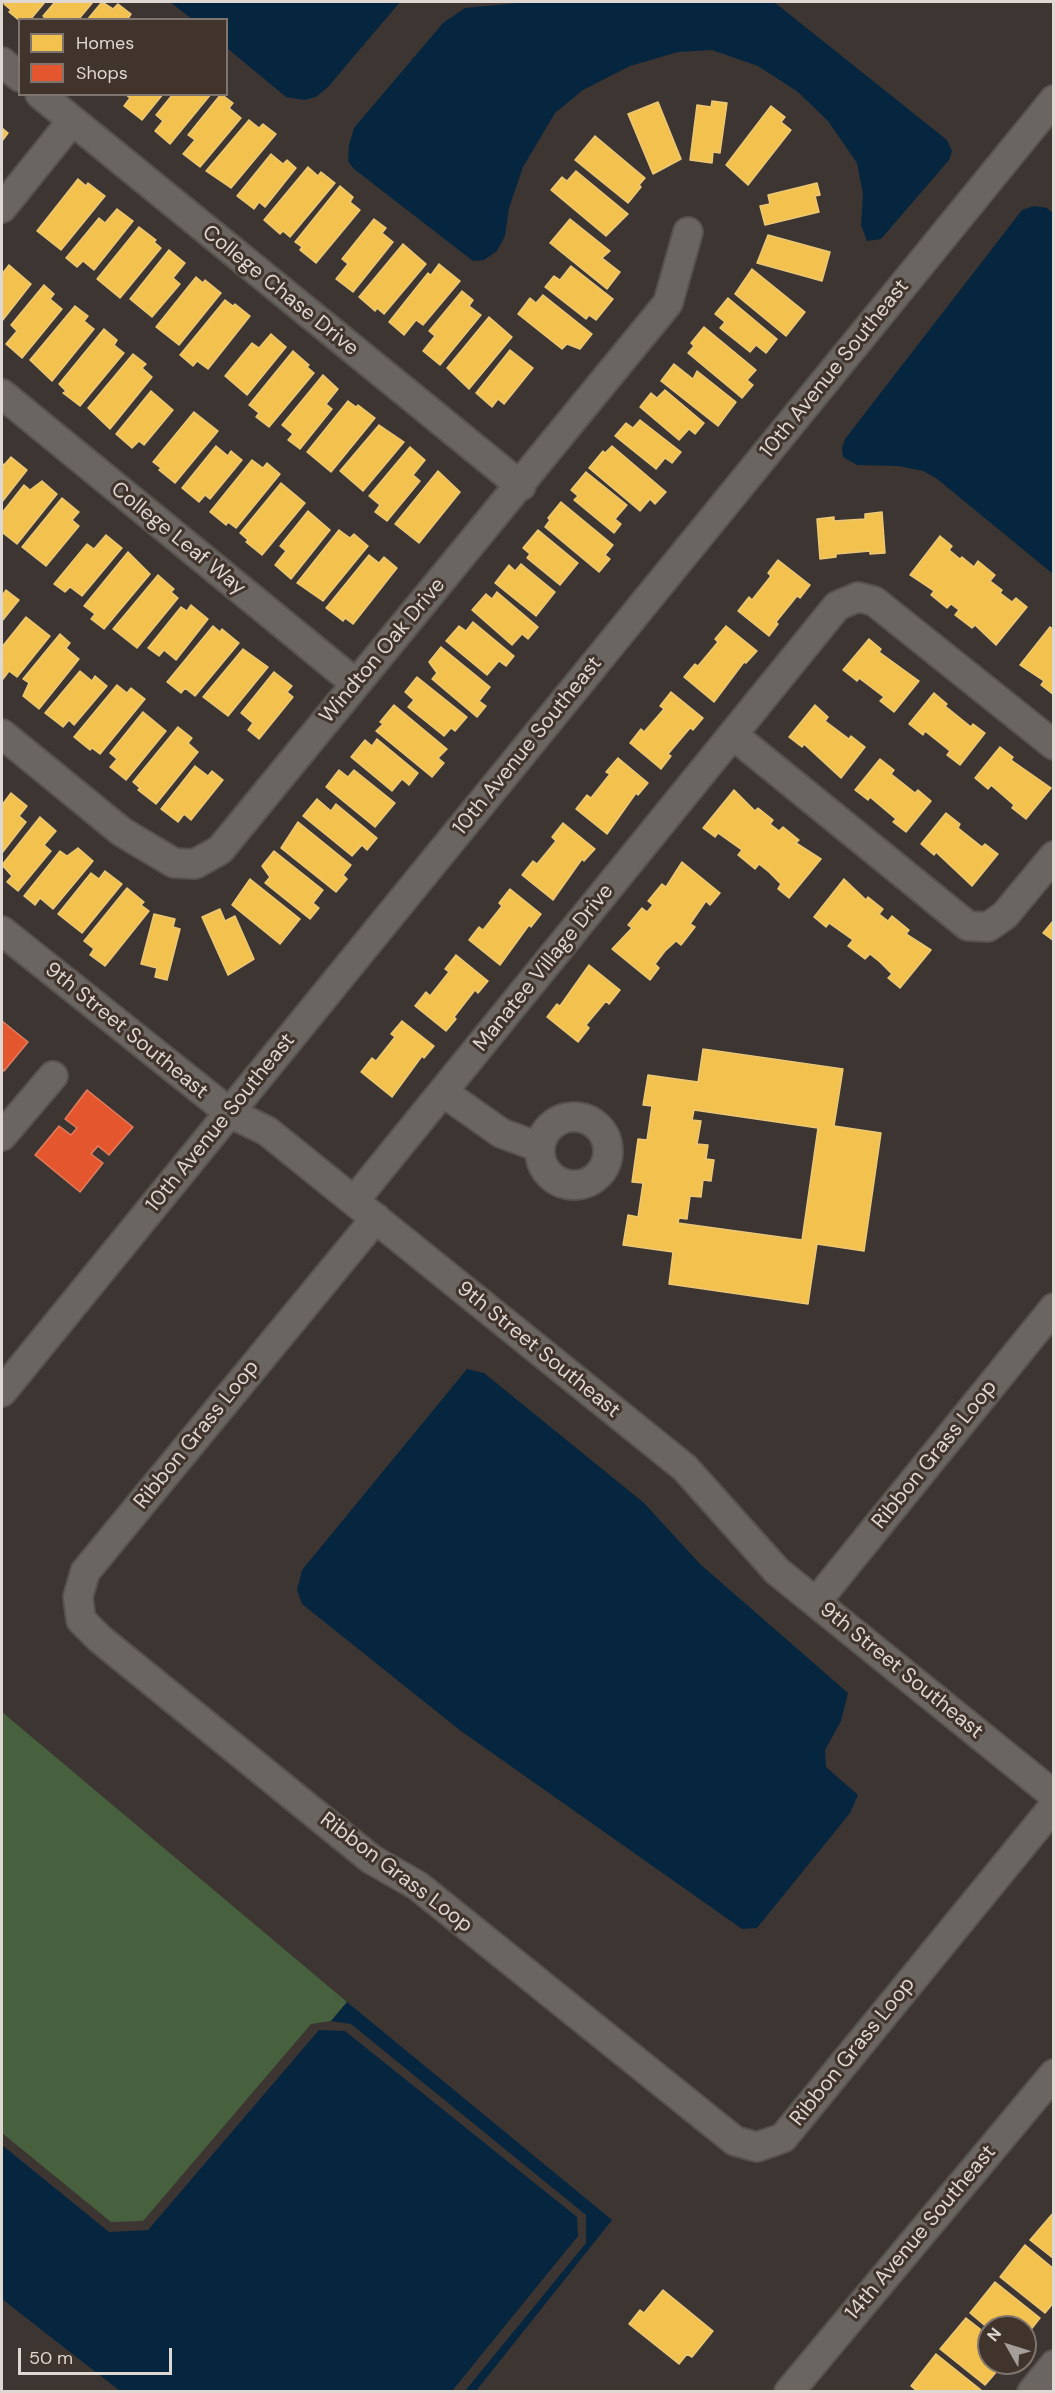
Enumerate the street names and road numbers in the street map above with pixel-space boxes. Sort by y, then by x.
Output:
street label: College Chase Drive [197,220,363,362]
street label: 10th Avenue Southeast [755,275,915,463]
street label: College Leaf Way [105,477,251,601]
street label: Windton Oak Drive [315,573,451,729]
street label: 10th Avenue Southeast [448,652,608,840]
street label: Manatee Village Drive [469,879,619,1057]
street label: 9th Street Southeast [39,957,213,1105]
street label: 10th Avenue Southeast [141,1029,301,1217]
street label: 9th Street Southeast [451,1276,625,1424]
street label: Ribbon Grass Loop [129,1355,265,1515]
street label: Ribbon Grass Loop [867,1375,1003,1535]
street label: 9th Street Southeast [814,1597,988,1745]
street label: Ribbon Grass Loop [315,1807,477,1939]
street label: Ribbon Grass Loop [785,1972,921,2132]
street label: 14th Avenue Southeast [840,2140,1002,2326]

